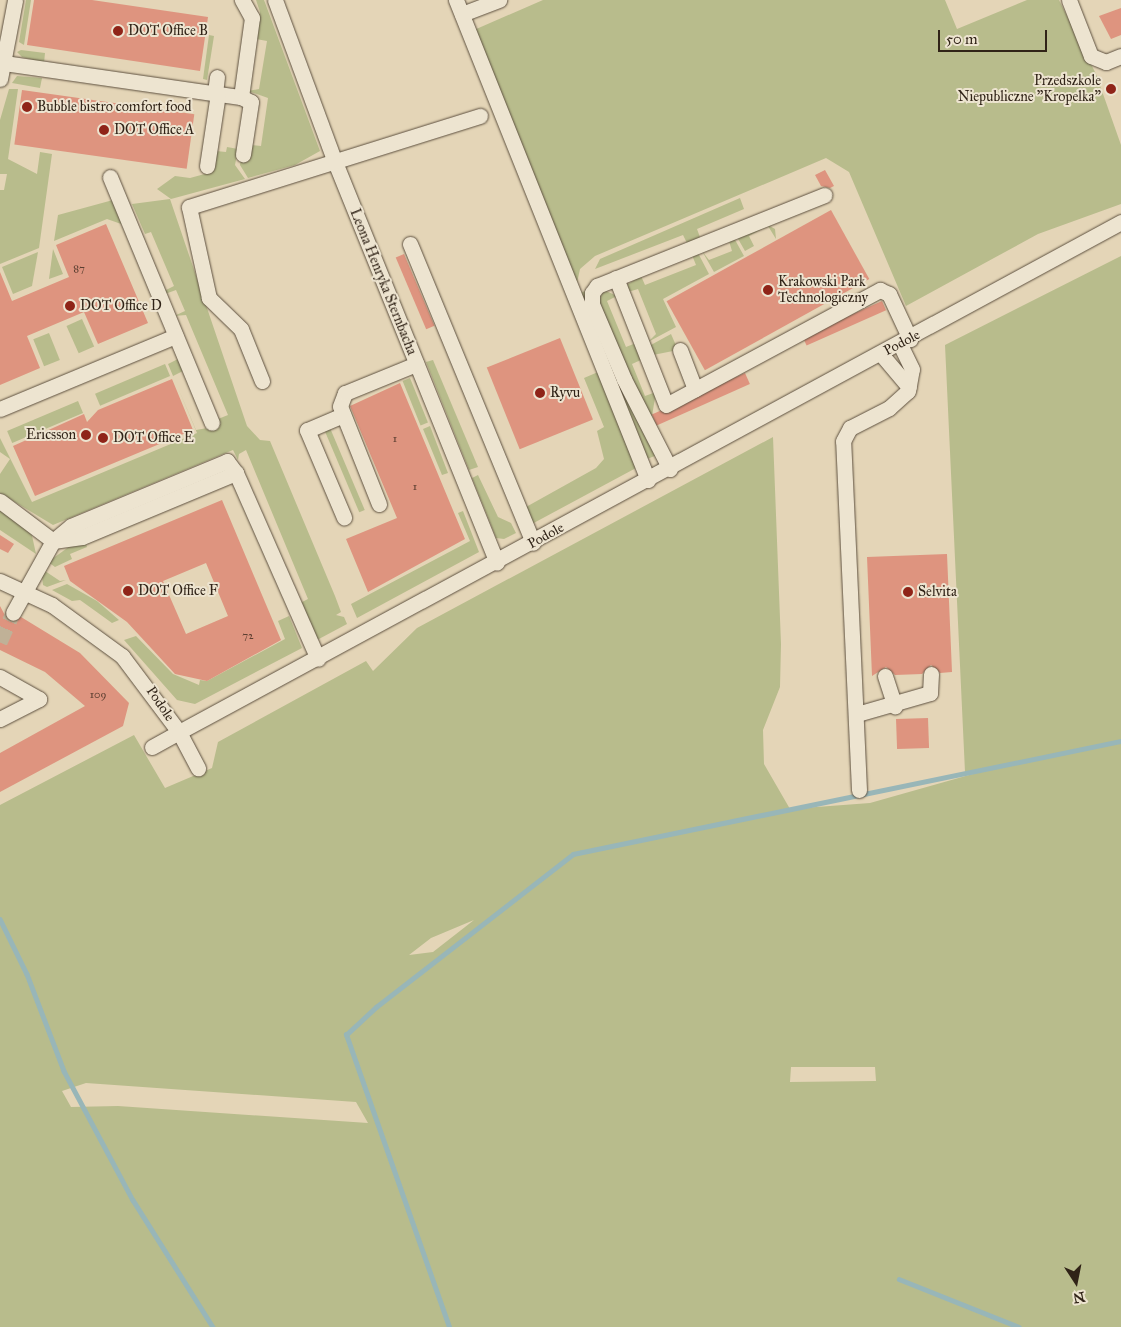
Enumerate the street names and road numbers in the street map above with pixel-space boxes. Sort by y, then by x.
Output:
street label: Leona Henryka Sternbacha [346,206,420,358]
street label: Podole [881,327,923,359]
street label: Podole [525,519,567,553]
street label: Podole [142,683,178,725]

